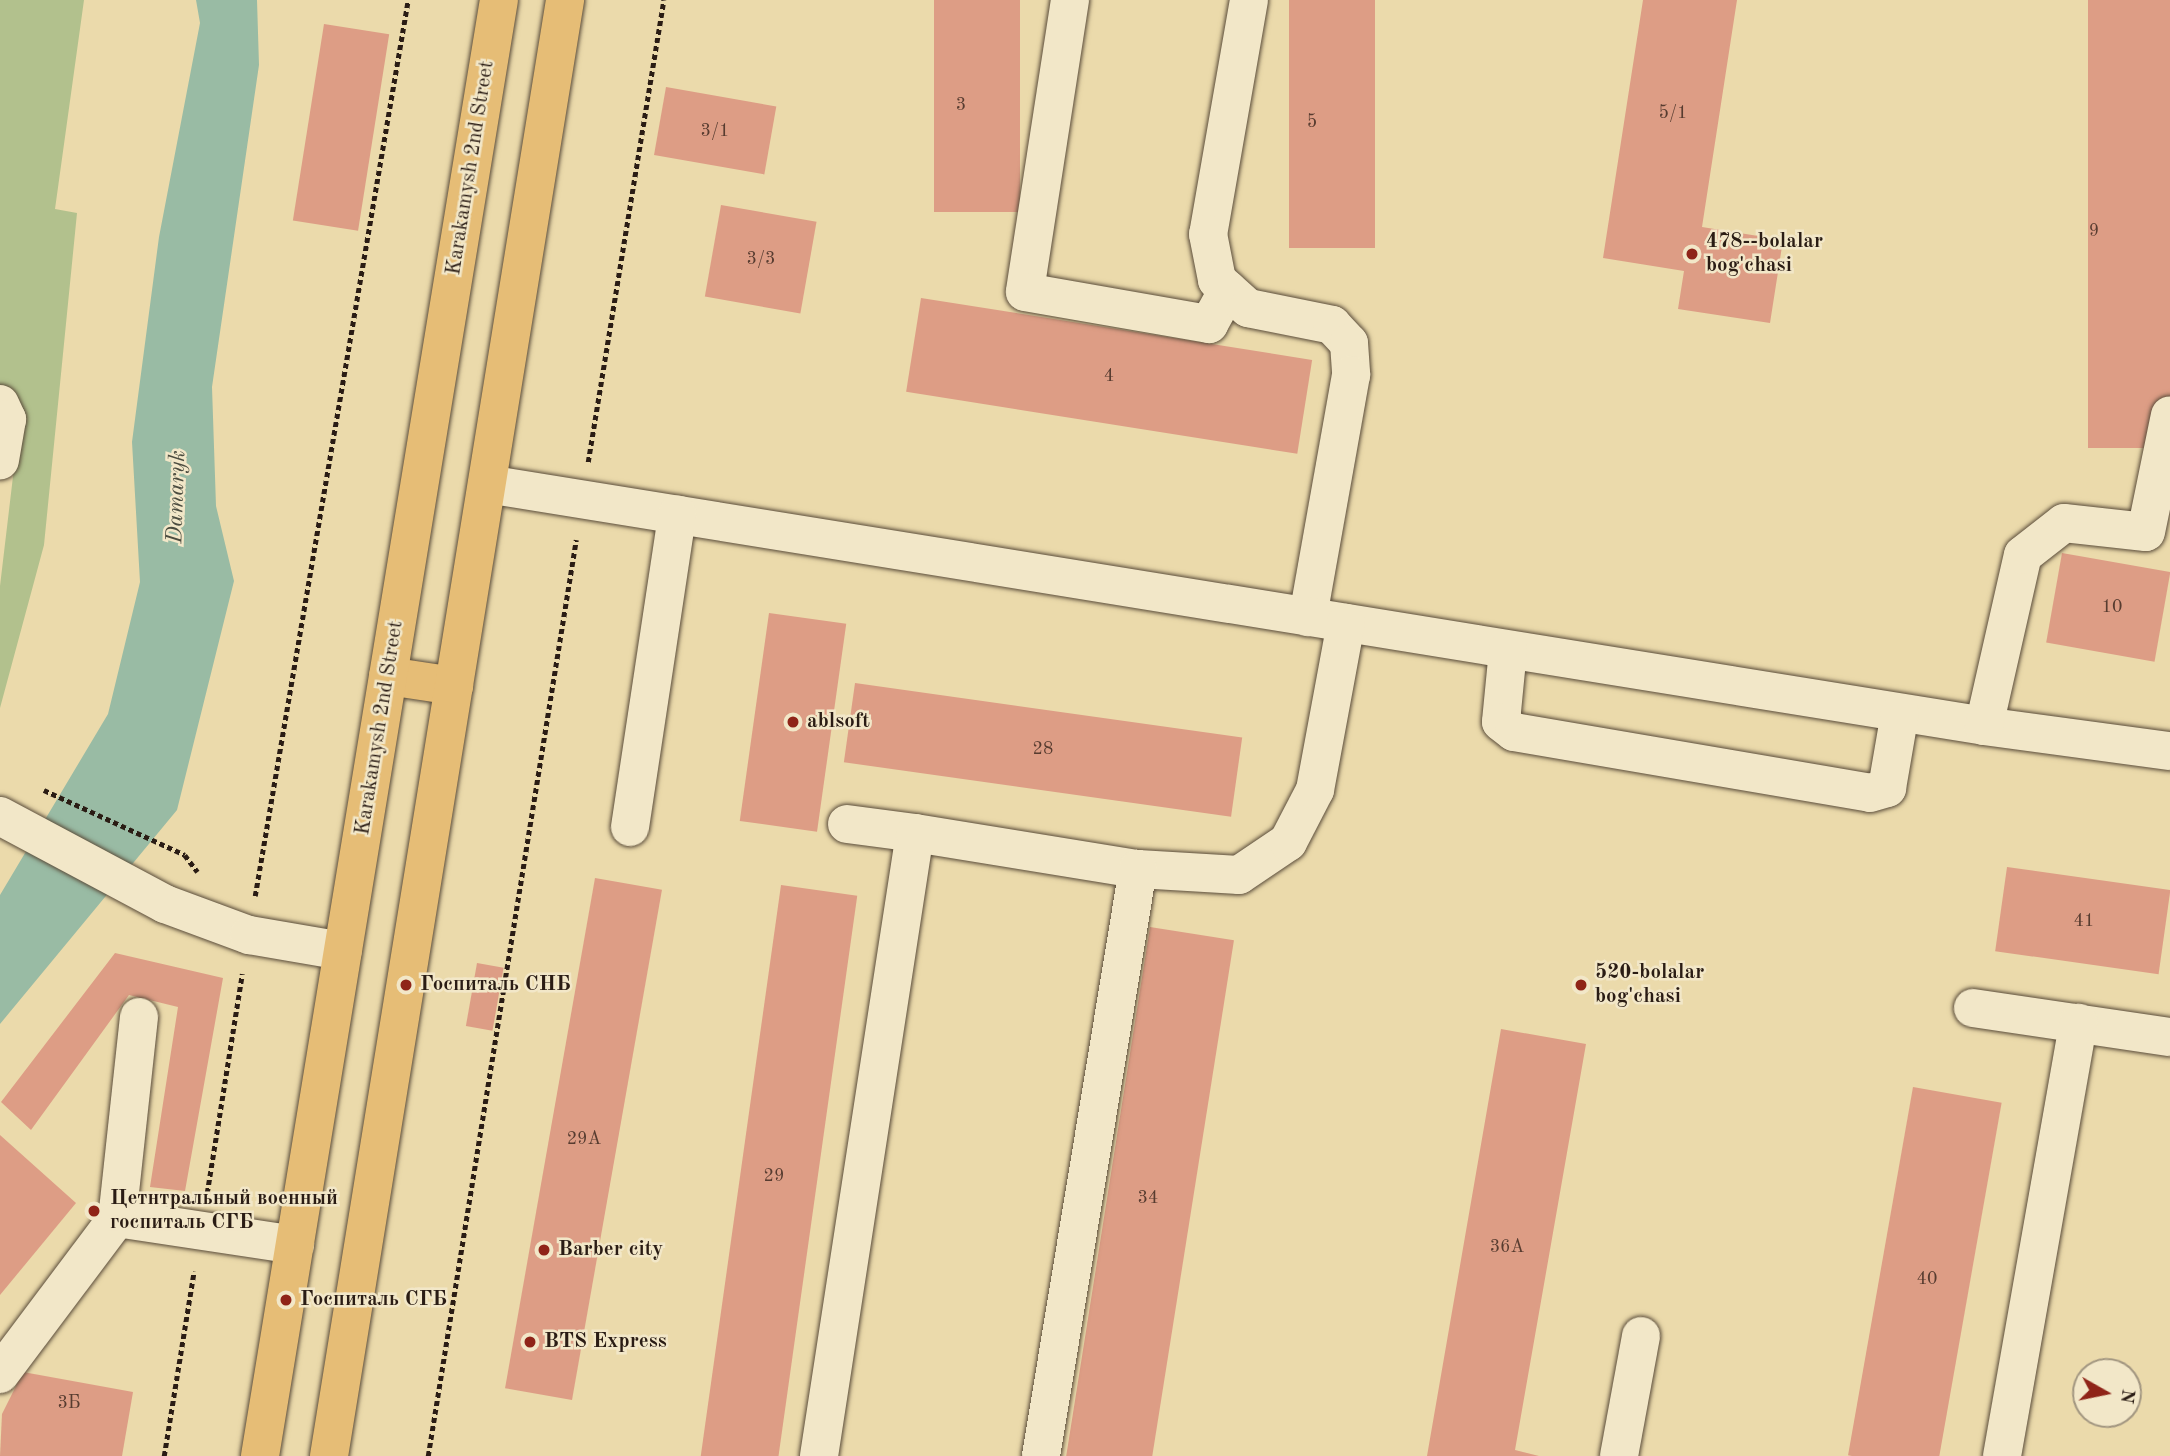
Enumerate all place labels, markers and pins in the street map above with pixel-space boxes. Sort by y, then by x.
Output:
place label: 478--bolalar bog'chasi [1706,229,1823,279]
marker: 478--bolalar bog'chasi [1684,246,1700,262]
place label: ablsoft [807,709,870,735]
marker: ablsoft [785,714,801,730]
place label: 520-bolalar bog'chasi [1595,960,1704,1010]
place label: Госпиталь СНБ [420,972,571,998]
marker: Госпиталь СНБ [398,977,414,993]
marker: 520-bolalar bog'chasi [1573,977,1589,993]
place label: Цетнтральный военный госпиталь СГБ [110,1186,338,1236]
marker: Цетнтральный военный госпиталь СГБ [84,1201,104,1221]
place label: Barber city [558,1237,663,1263]
marker: Barber city [536,1242,552,1258]
place label: Госпиталь СГБ [300,1287,447,1313]
marker: Госпиталь СГБ [278,1292,294,1308]
place label: BTS Express [544,1329,667,1355]
marker: BTS Express [522,1334,538,1350]

